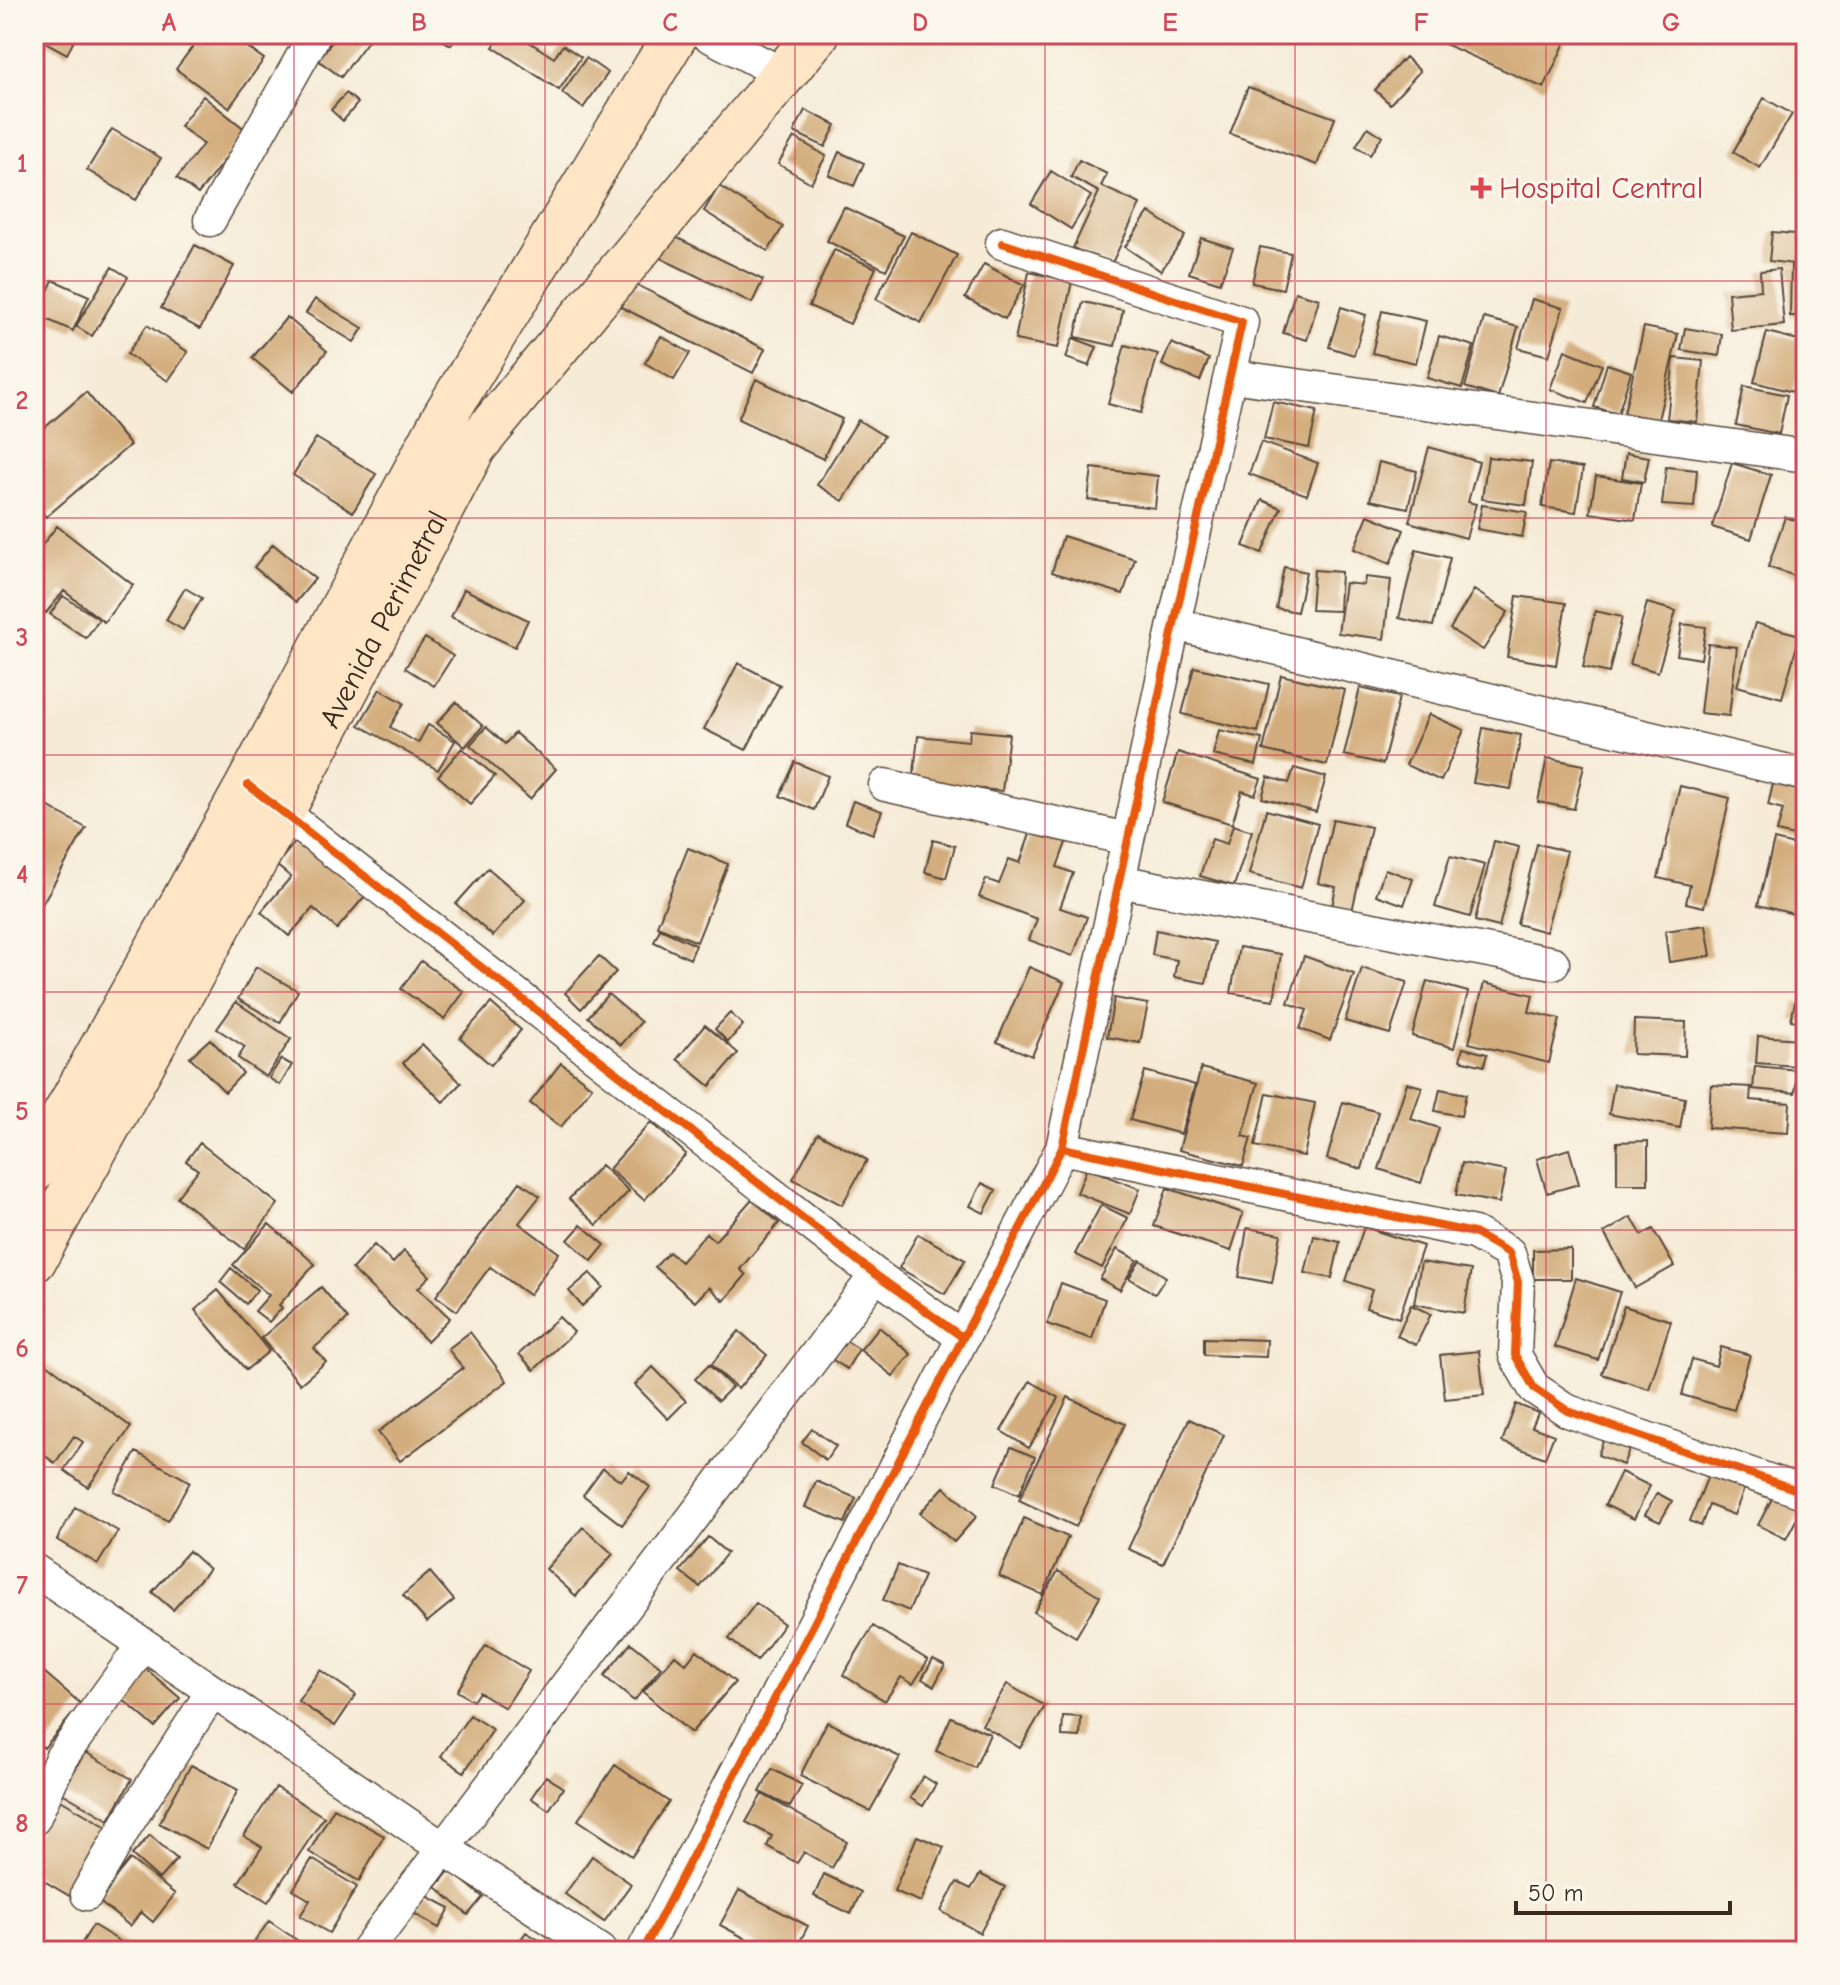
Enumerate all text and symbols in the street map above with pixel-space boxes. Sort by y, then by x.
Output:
text: A [162,8,177,38]
text: B [411,8,427,38]
text: C [662,8,678,38]
text: D [912,8,928,38]
text: E [1162,8,1178,38]
text: F [1413,8,1429,38]
text: G [1662,8,1680,38]
text: 1 [17,149,27,179]
place label: Hospital Central [1499,171,1703,206]
marker: Hospital Central [1470,177,1492,199]
text: 2 [16,386,28,416]
street label: Avenida Perimetral [312,505,455,734]
text: 3 [16,623,28,653]
text: 4 [16,860,28,890]
text: 5 [15,1097,29,1127]
text: 6 [15,1334,29,1364]
text: 7 [16,1571,28,1601]
text: 8 [15,1809,29,1839]
scale bar [1516,1865,1730,1915]
text: 50 m [1528,1879,1584,1907]

